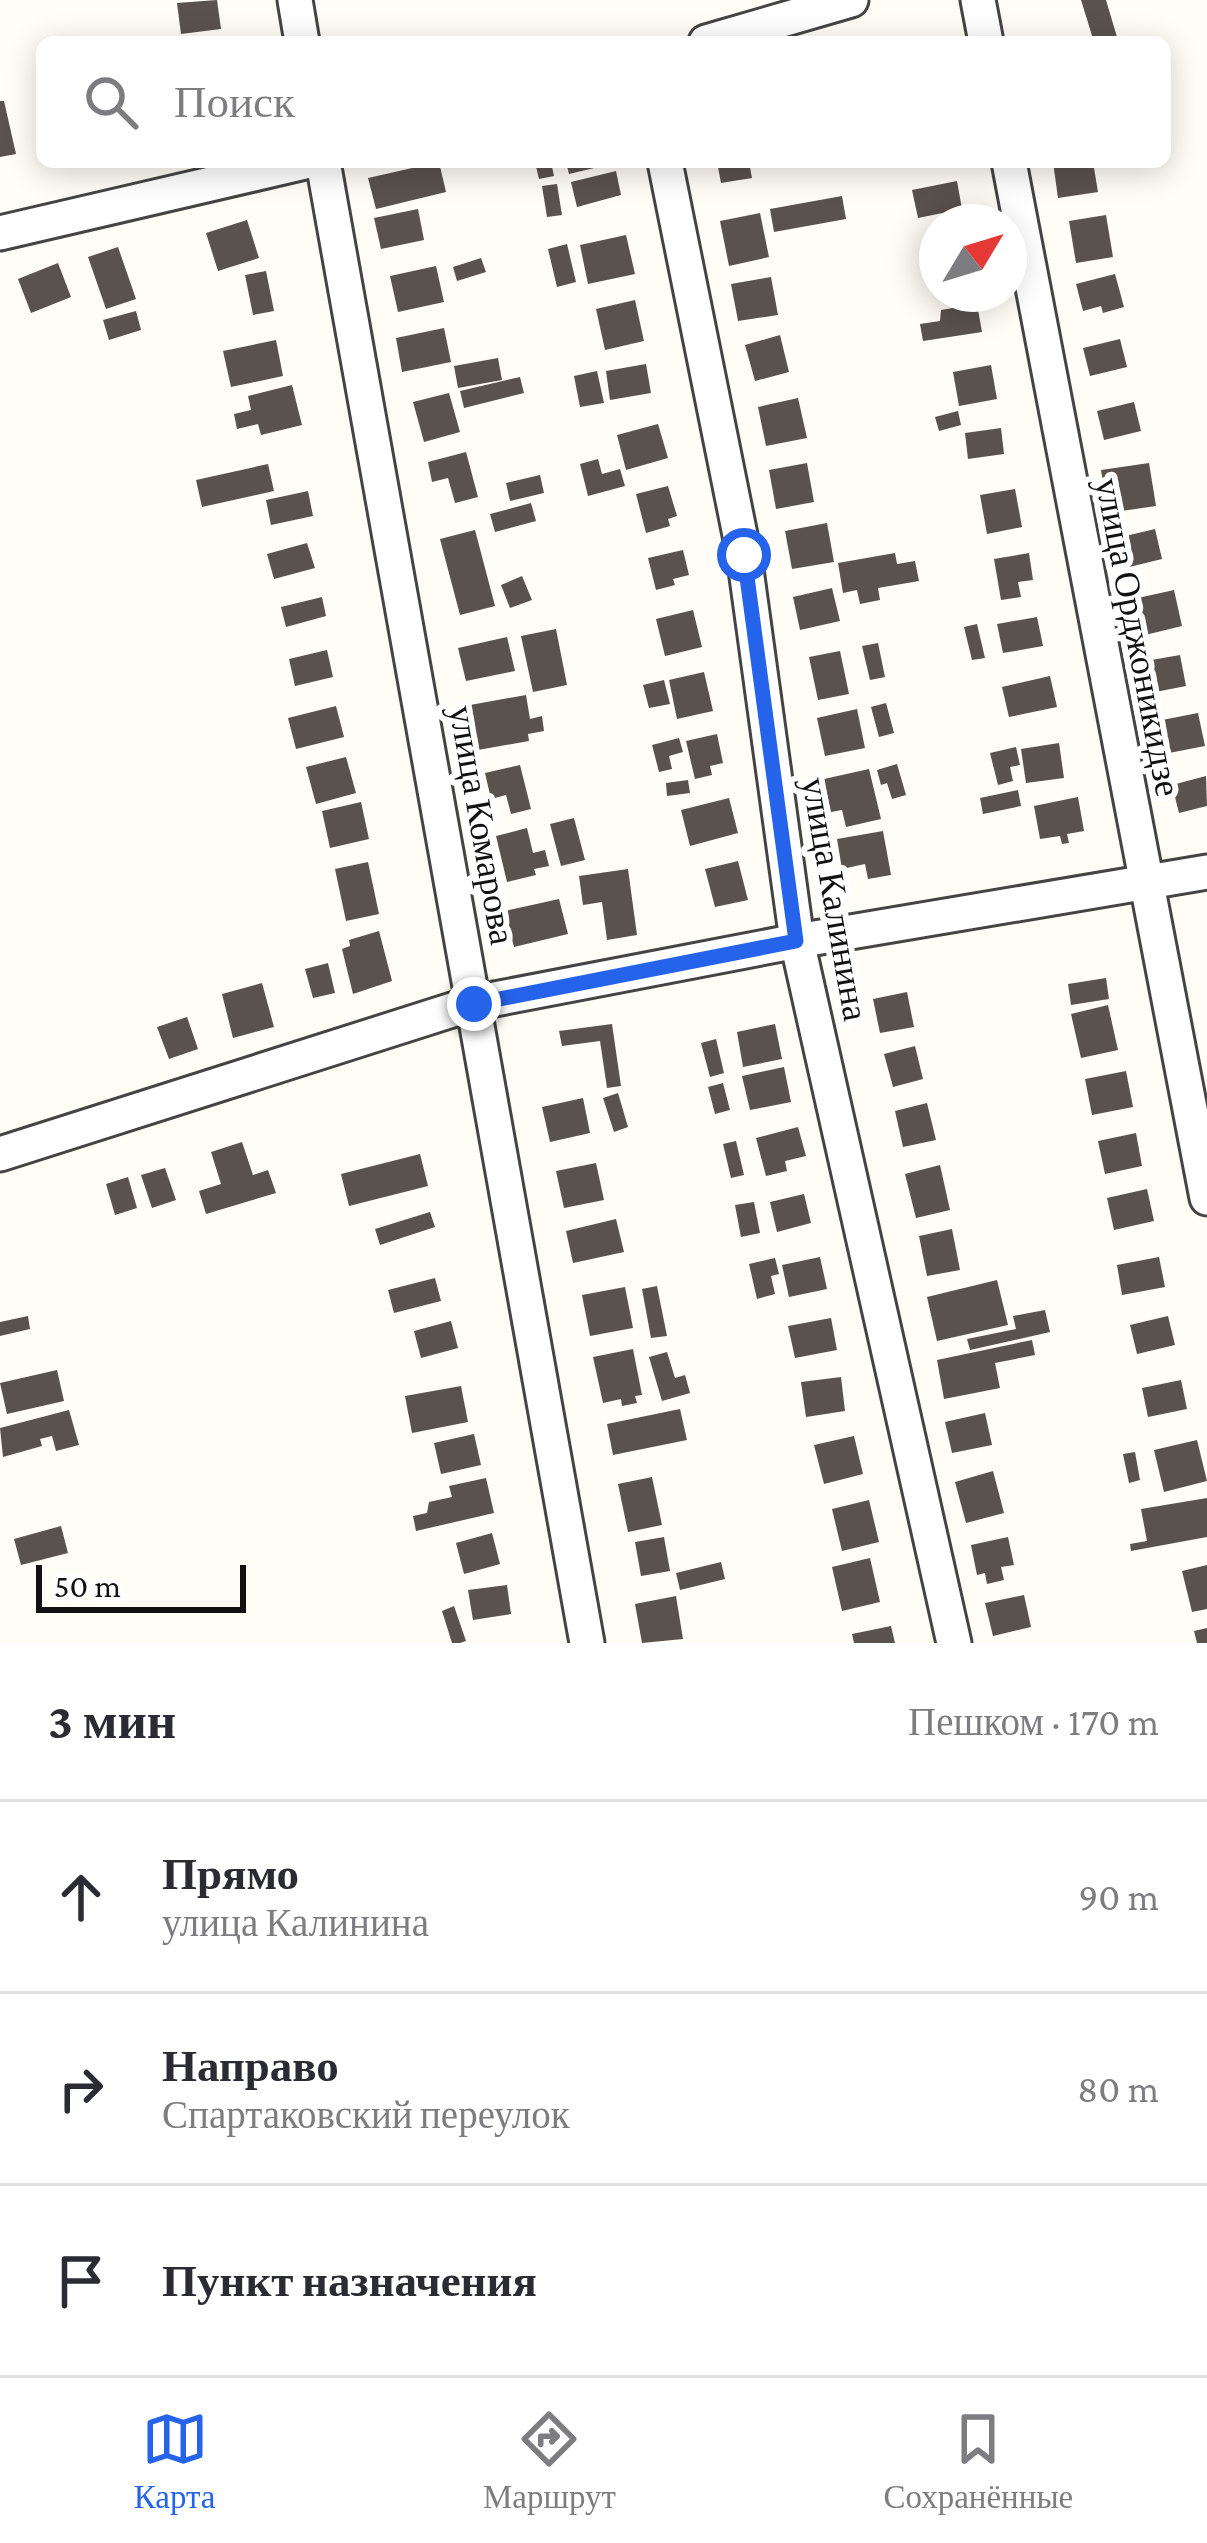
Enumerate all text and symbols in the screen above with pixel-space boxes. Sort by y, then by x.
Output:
search box [36,36,1171,168]
icon: search [78,69,144,135]
text: Поиск [174,77,295,127]
north arrow [919,204,1027,312]
street label: улица Орджоникидзе [1087,474,1189,800]
route start [717,528,771,582]
street label: улица Комарова [441,702,523,948]
street label: улица Калинина [794,774,876,1024]
route end [447,977,501,1031]
scale bar [36,1559,246,1612]
text: 50 m [54,1567,121,1604]
text: 3 мин [48,1692,176,1749]
text: Пешком · 170 m [908,1700,1159,1743]
text: Прямо [162,1849,299,1899]
icon: ahead [48,1864,114,1930]
text: 90 m [1078,1875,1159,1918]
text: улица Калинина [162,1901,429,1944]
text: Направо [162,2041,339,2091]
icon: right [48,2056,114,2122]
text: 80 m [1077,2067,1159,2110]
text: Спартаковский переулок [162,2093,570,2136]
icon: arrive [48,2248,114,2314]
text: Пункт назначения [162,2256,537,2306]
tab: Карта [134,2406,216,2516]
tab: Маршрут [483,2406,616,2516]
tab: Сохранённые [883,2406,1073,2516]

